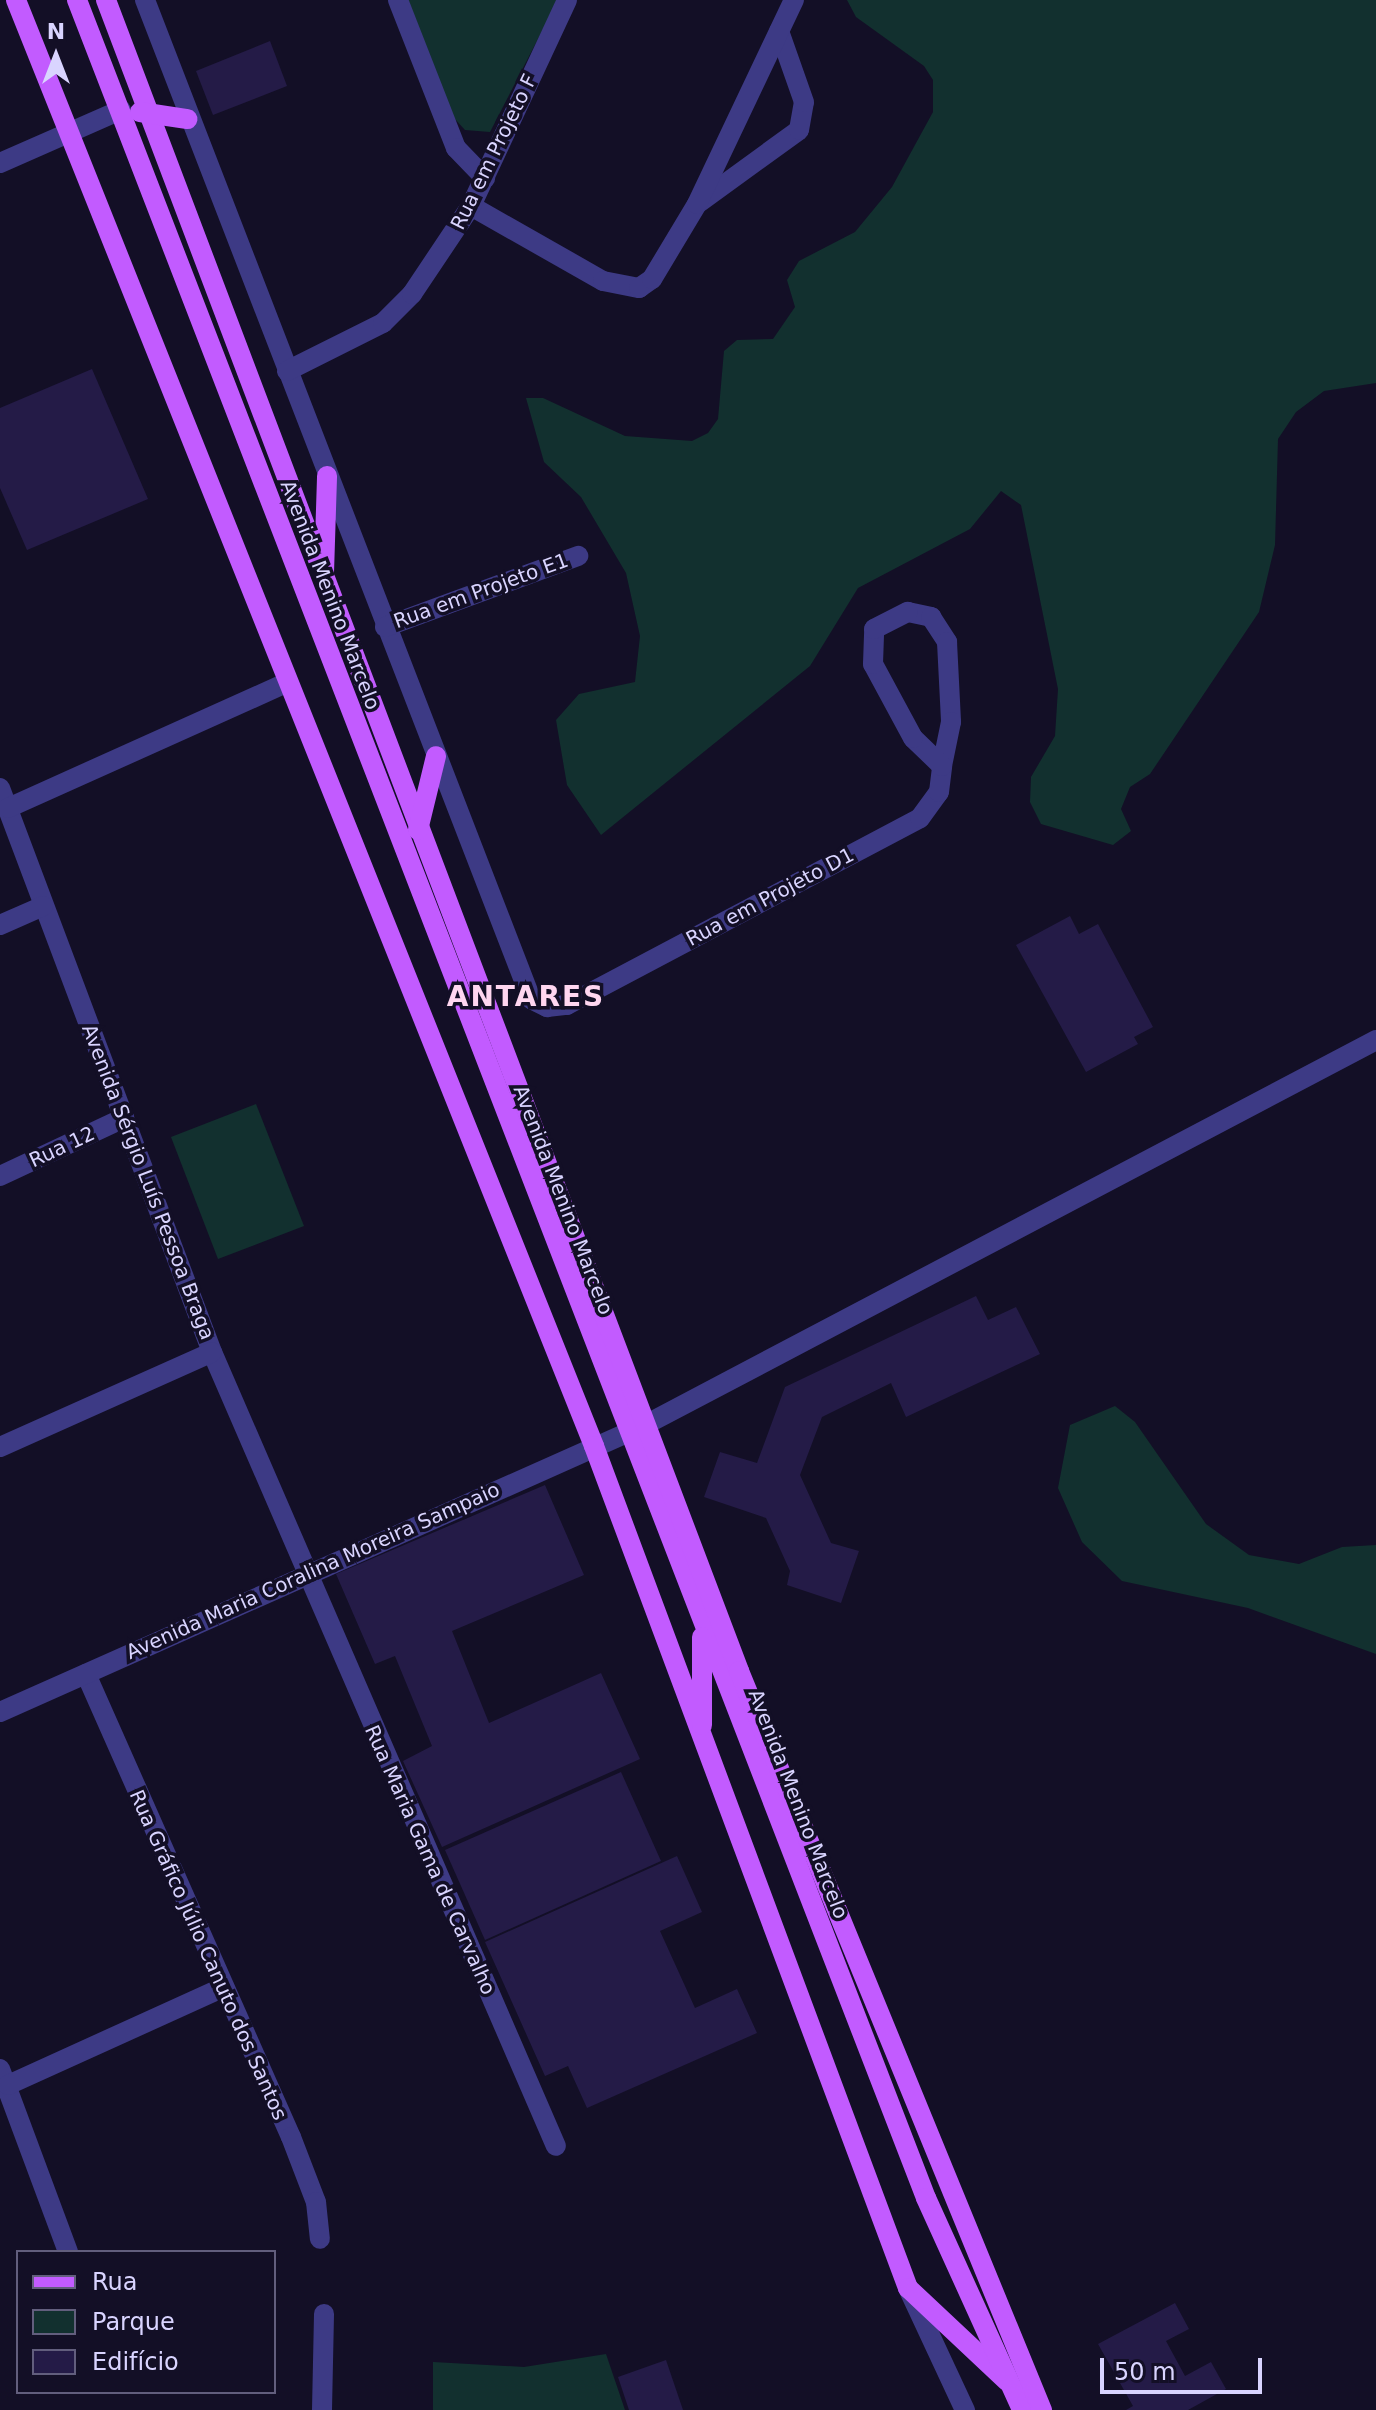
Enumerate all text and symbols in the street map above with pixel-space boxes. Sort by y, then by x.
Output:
north arrow [16,16,96,96]
text: N [47,19,65,44]
street label: Rua em Projeto F [446,70,542,234]
street label: Avenida Menino Marcelo [275,477,385,713]
street label: Rua em Projeto E1 [391,548,571,634]
street label: Rua em Projeto D1 [682,843,858,951]
district label: ANTARES [447,980,605,1014]
street label: Avenida Sérgio Luís Pessoa Braga [77,1021,219,1343]
street label: Avenida Menino Marcelo [508,1082,618,1318]
street label: Rua 12 [25,1121,99,1173]
street label: Avenida Maria Coralina Moreira Sampaio [123,1477,503,1665]
street label: Avenida Menino Marcelo [743,1686,853,1922]
street label: Rua Maria Gama de Carvalho [360,1722,500,1998]
street label: Rua Gráfico Júlio Canuto dos Santos [124,1786,292,2124]
legend [16,2250,276,2394]
text: Rua [92,2268,138,2296]
text: Parque [92,2308,175,2336]
scale bar [1104,2342,1266,2392]
text: Edifício [92,2348,179,2376]
text: 50 m [1114,2358,1176,2386]

